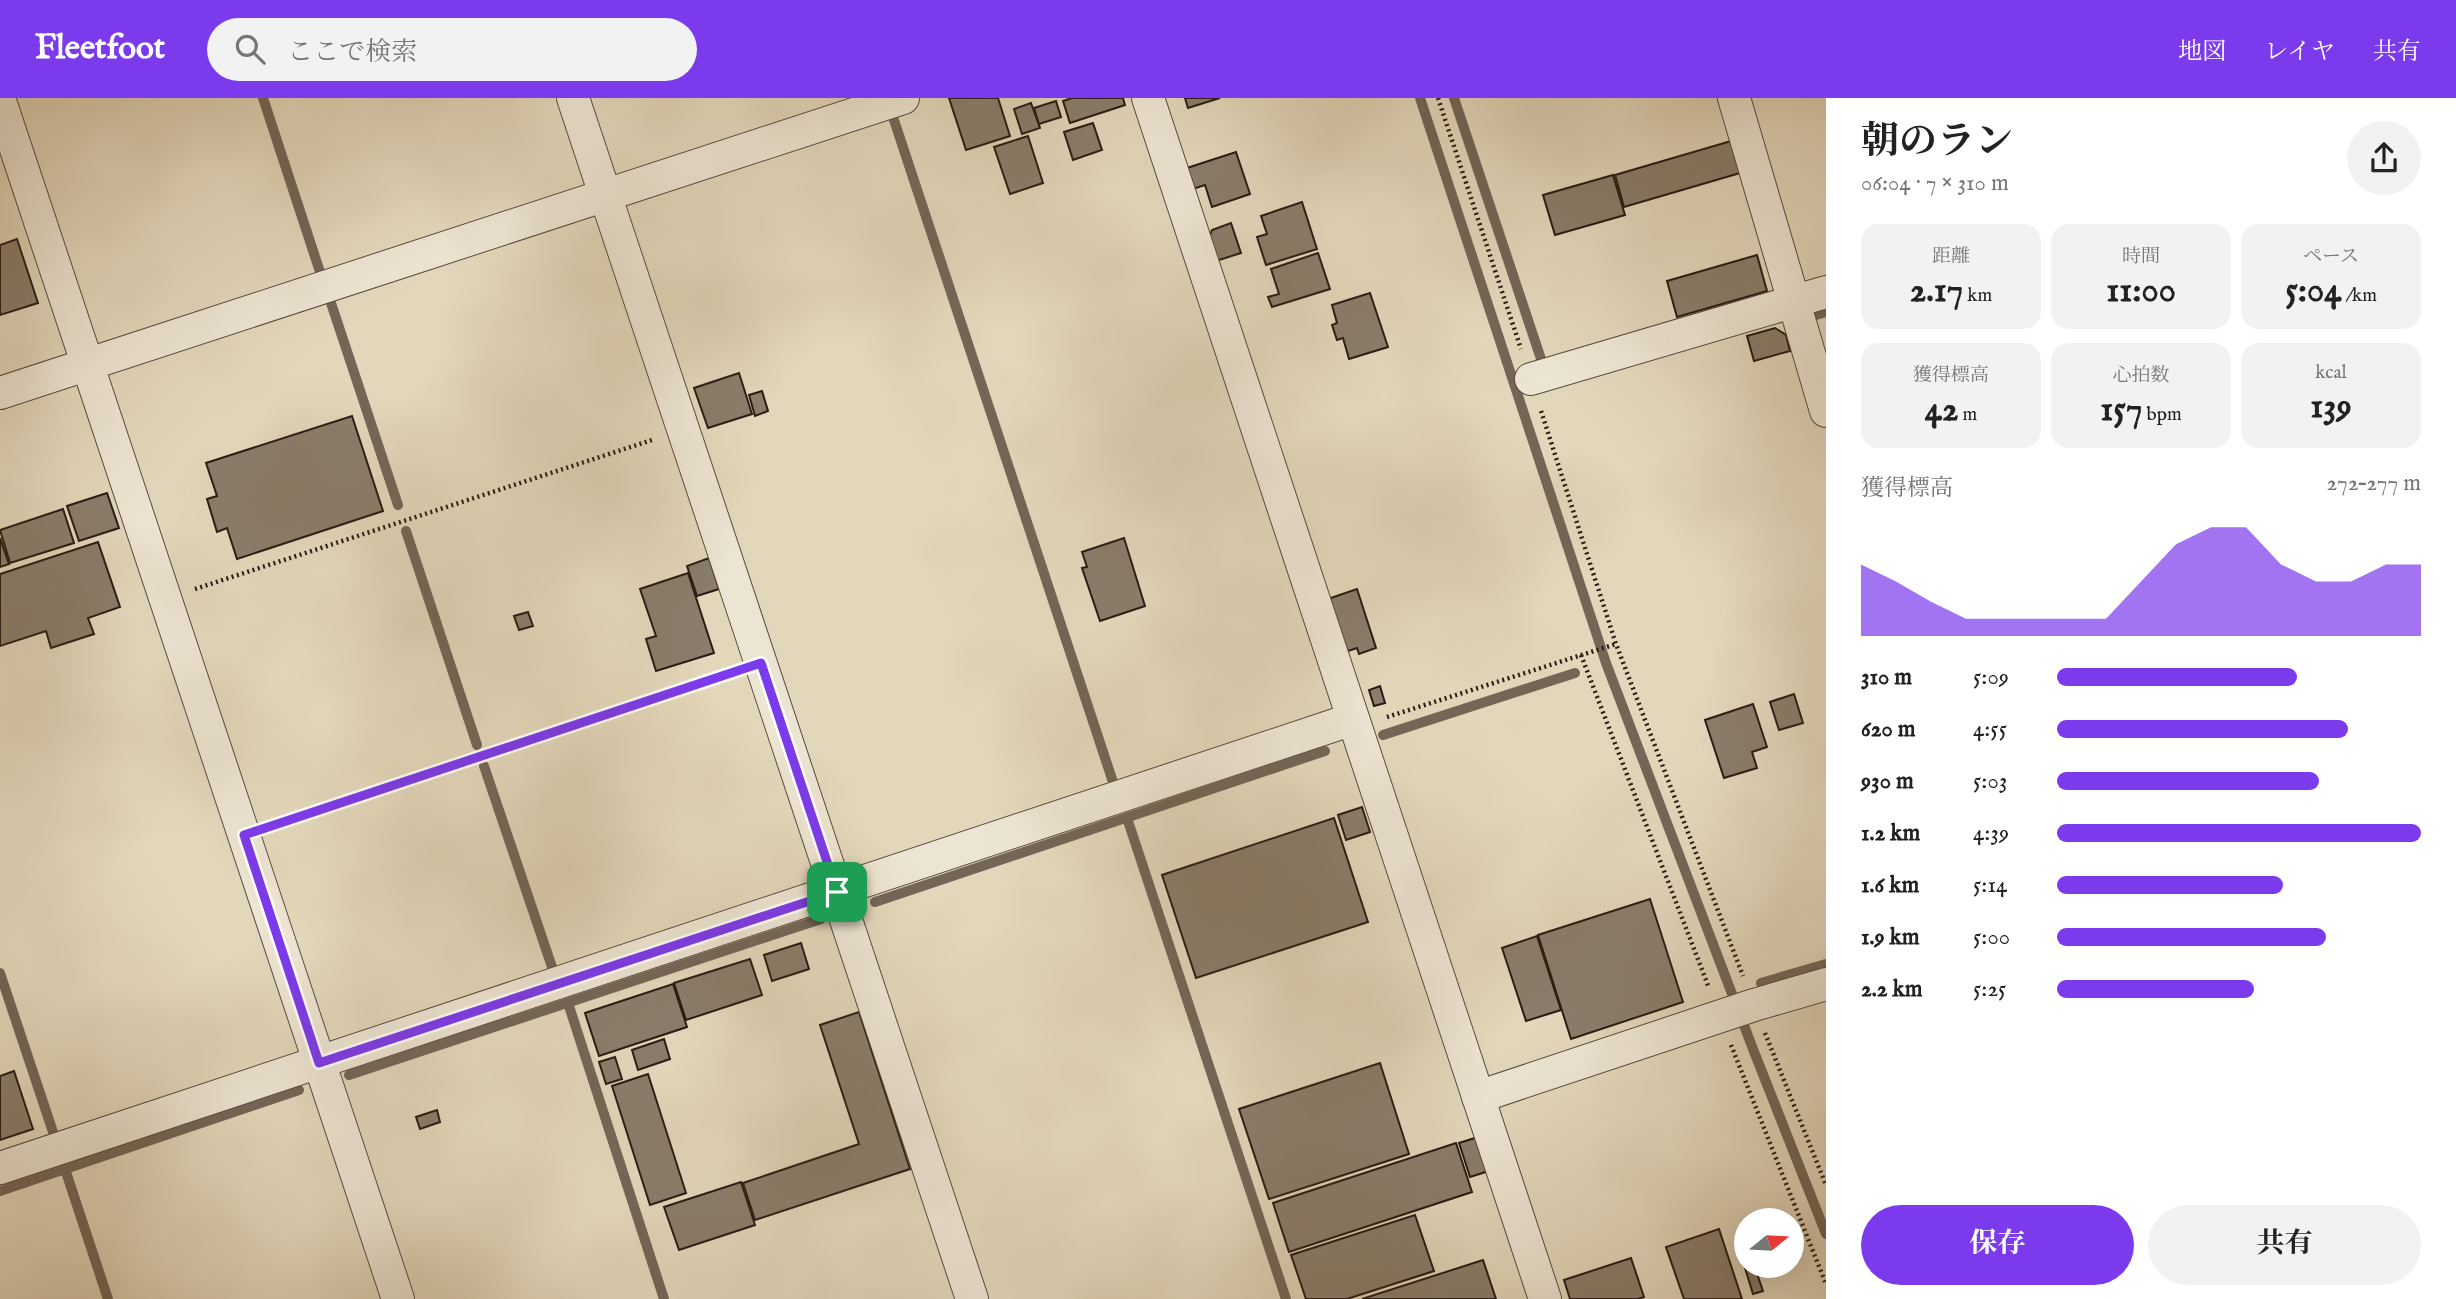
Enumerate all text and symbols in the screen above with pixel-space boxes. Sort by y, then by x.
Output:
search box [207,18,697,81]
text: Fleetfoot [35,28,165,70]
icon: search [231,30,269,68]
text: ここで検索 [287,36,417,69]
text: 地図 [2178,37,2226,68]
text: レイヤ [2264,37,2335,68]
text: 共有 [2373,37,2421,68]
text: 朝のラン [1861,119,2013,167]
button: share [2347,121,2421,195]
text: 06:04 · 7 × 310 m [1861,169,2009,198]
text: 距離 [1932,245,1970,269]
text: 時間 [2122,245,2160,269]
text: ペース [2303,245,2359,269]
text: 2.17 [1910,269,1963,314]
text: 11:00 [2106,269,2176,314]
text: 5:04 [2285,269,2341,314]
text: km [1963,284,1992,308]
text: /km [2341,284,2377,308]
text: kcal [2315,361,2347,385]
text: 獲得標高 [1913,364,1989,388]
text: 心拍数 [2112,364,2170,388]
text: 139 [2310,385,2352,430]
text: 42 [1925,388,1958,433]
text: 157 [2100,388,2142,433]
text: m [1958,403,1977,427]
text: bpm [2142,403,2182,427]
text: 272–277 m [2326,469,2421,498]
text: 獲得標高 [1861,474,1953,503]
text: 310 m [1861,663,1912,692]
text: 5:09 [1973,663,2009,692]
text: 620 m [1861,715,1916,744]
text: 4:55 [1973,715,2007,744]
text: 930 m [1861,767,1914,796]
text: 5:03 [1973,767,2007,796]
text: 1.2 km [1861,819,1920,848]
text: 4:39 [1973,819,2009,848]
pin [807,862,867,922]
text: 1.6 km [1861,871,1919,900]
text: 5:14 [1973,871,2007,900]
icon: arrive [818,873,856,911]
text: 1.9 km [1861,923,1920,952]
text: 5:00 [1973,923,2010,952]
text: 2.2 km [1861,975,1923,1004]
text: 5:25 [1973,975,2006,1004]
button: 保存 [1861,1205,2134,1285]
button: 共有 [2148,1205,2421,1285]
north arrow [1734,1208,1804,1278]
map controls [1734,1208,1804,1278]

